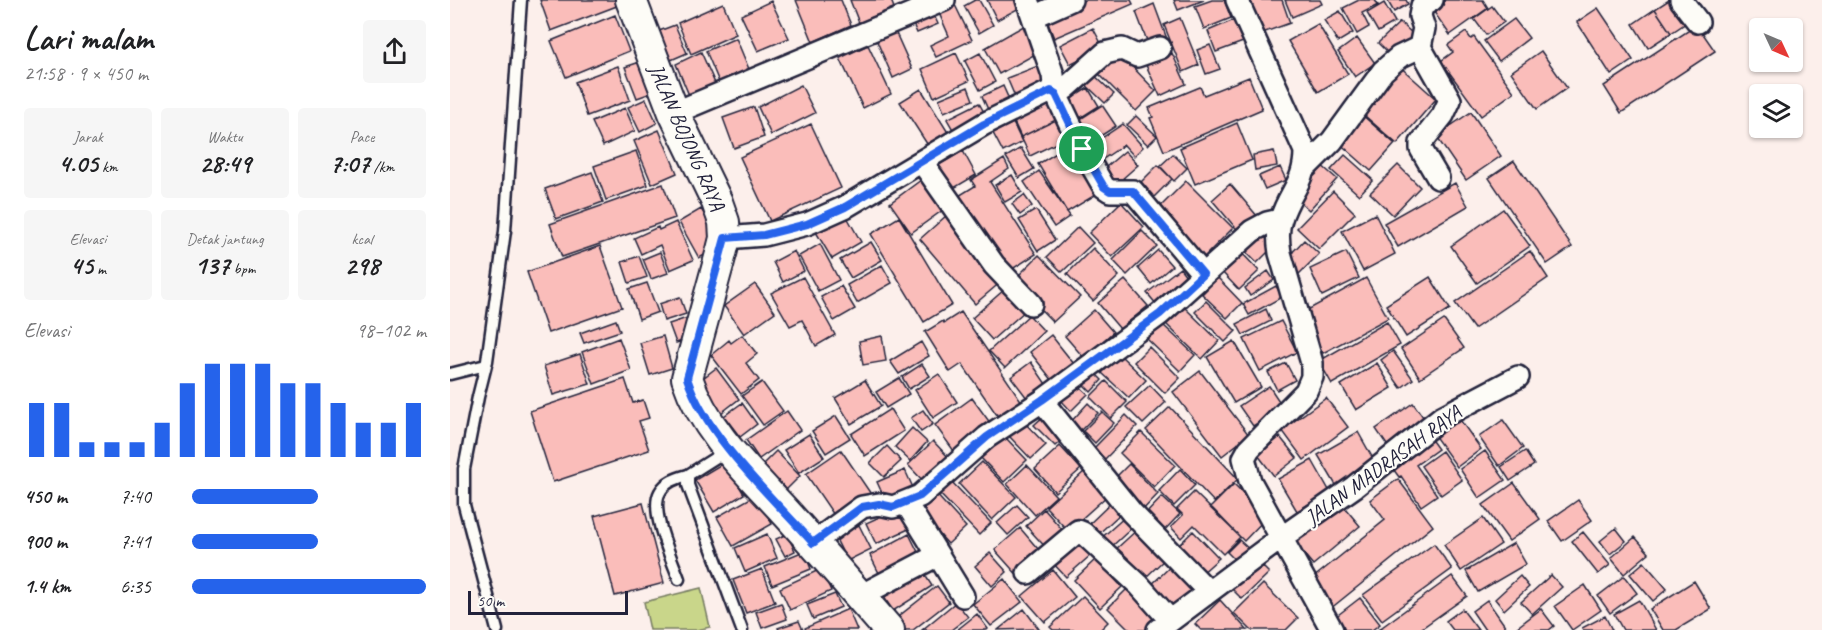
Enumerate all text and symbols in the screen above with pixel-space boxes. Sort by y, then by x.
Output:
text: Lari malam [24,17,153,59]
north arrow [1749,18,1803,72]
map controls [1749,18,1803,138]
button: share [363,20,426,83]
street label: JALAN BOJONG RAYA [643,59,731,215]
text: 21:58 · 9 × 450 m [24,61,148,86]
button: layers [1749,84,1803,138]
pin [1056,123,1107,174]
text: Jarak [73,127,103,147]
text: Waktu [207,127,243,147]
text: Pace [350,127,374,147]
icon: arrive [1065,132,1098,165]
text: 4.05 [58,147,98,180]
text: 28:49 [199,147,251,180]
text: 7:07 [330,147,370,180]
text: km [98,157,118,177]
text: /km [370,157,394,177]
text: Elevasi [70,229,106,249]
text: Detak jantung [186,229,264,249]
text: kcal [351,229,373,249]
text: 45 [70,249,93,282]
text: 137 [195,249,230,282]
text: 298 [345,249,379,282]
text: m [93,259,106,279]
text: bpm [230,259,255,279]
text: Elevasi [24,318,70,343]
text: 98–102 m [356,318,426,343]
street label: JALAN MADRASAH RAYA [1299,399,1467,531]
text: 450 m [24,484,67,509]
text: 7:40 [120,484,151,509]
text: 900 m [24,529,67,554]
text: 7:41 [120,529,151,554]
text: 1.4 km [24,574,71,599]
text: 6:35 [120,574,151,599]
scale bar [468,588,628,616]
text: 50 m [477,591,504,611]

